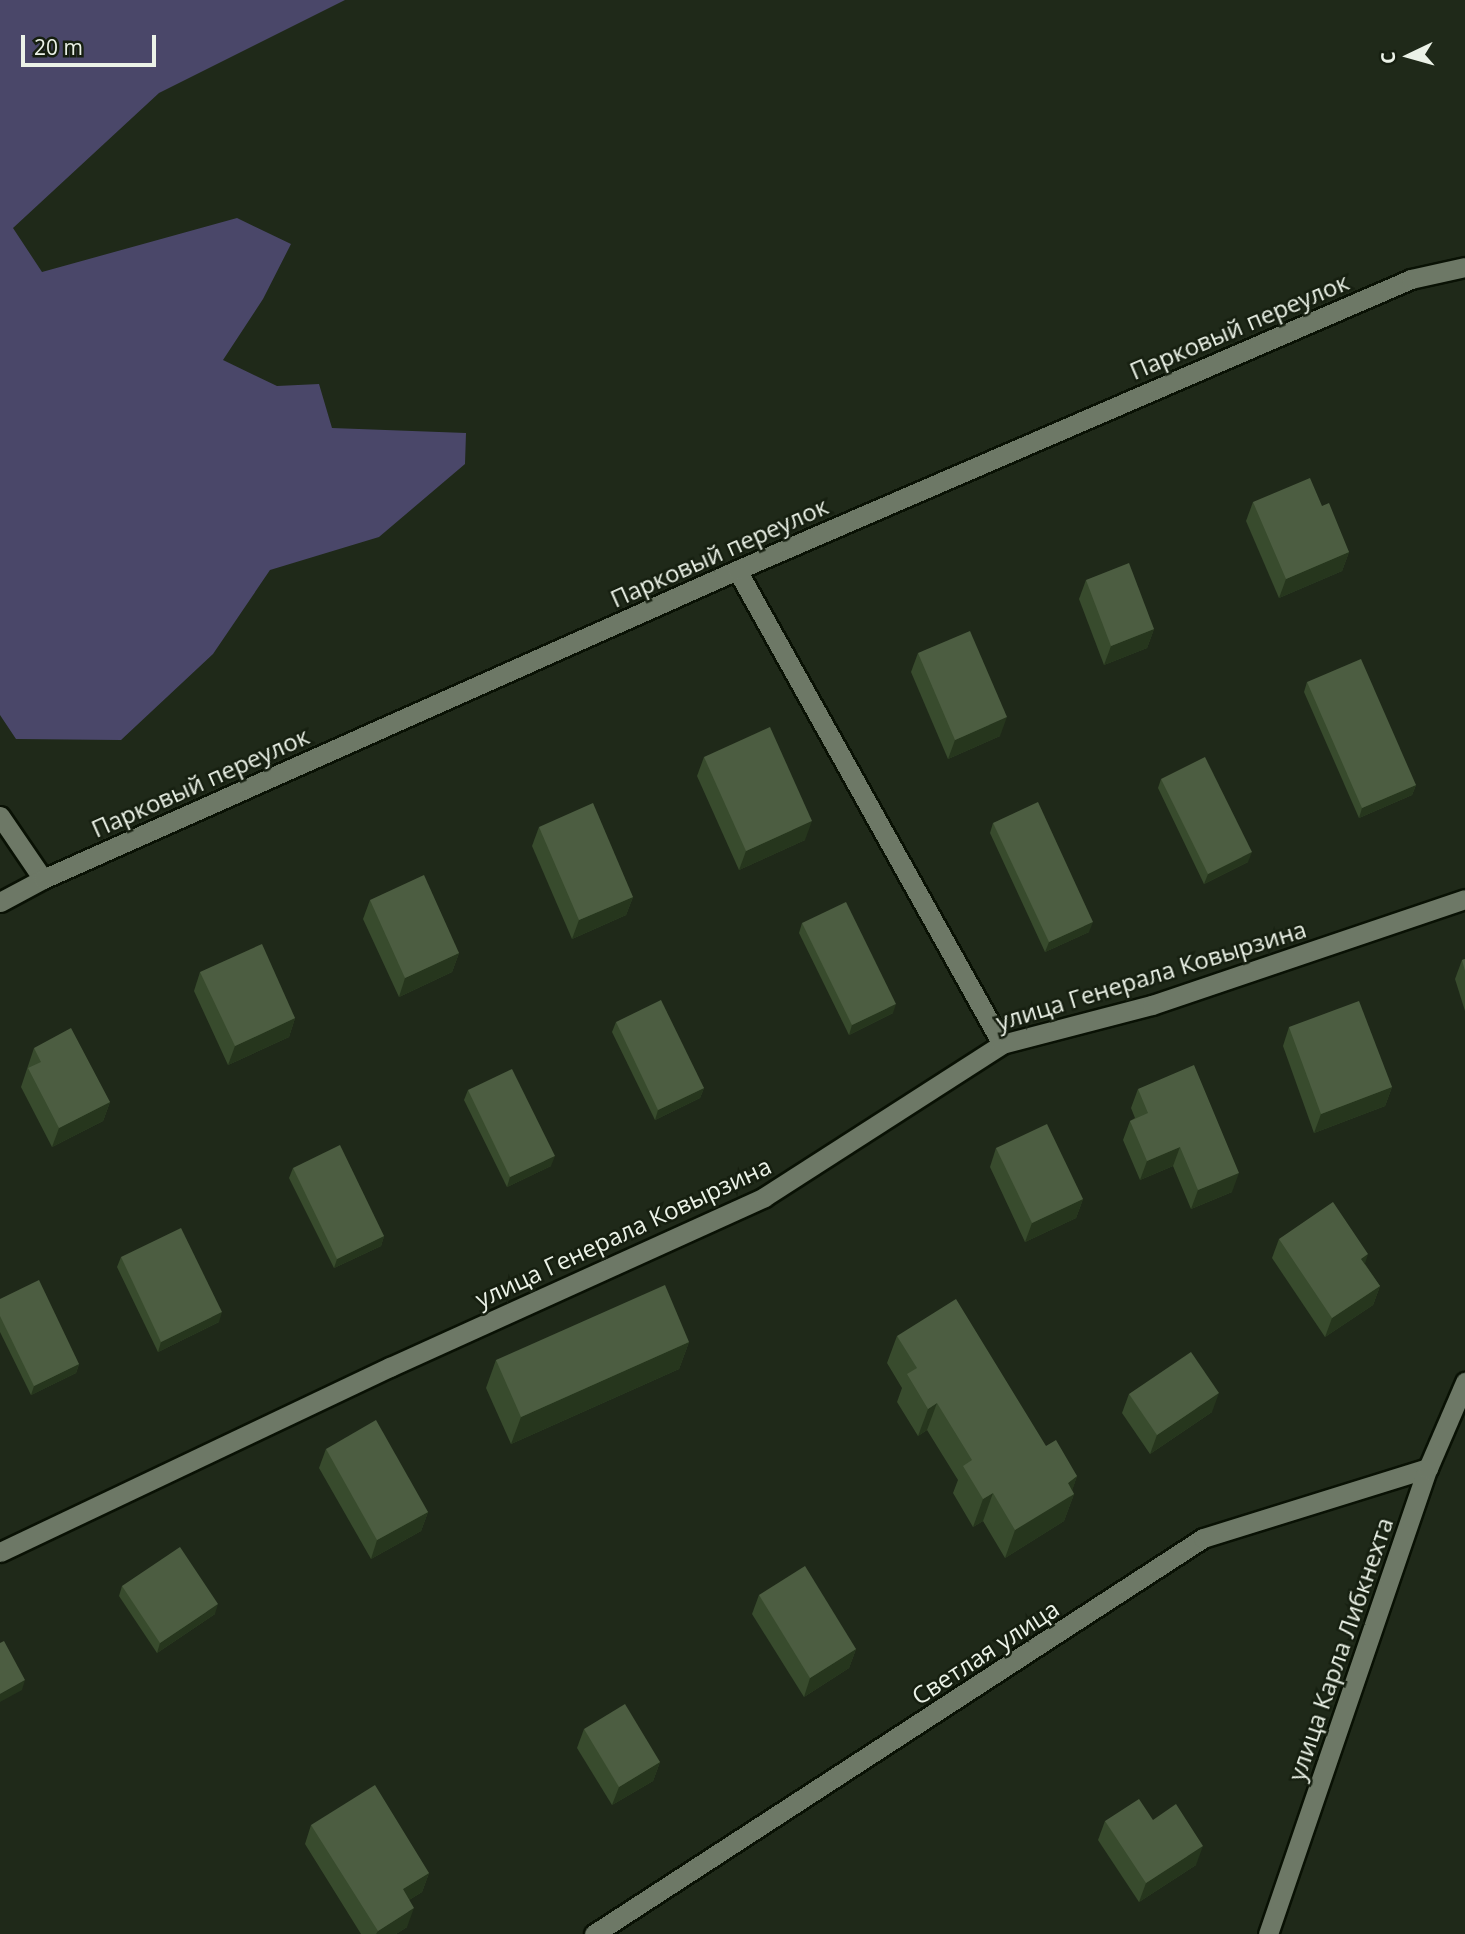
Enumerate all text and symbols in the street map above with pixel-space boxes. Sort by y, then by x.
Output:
scale bar [24,21,159,65]
north arrow [1374,21,1444,91]
text: 20 m [34,33,83,61]
text: С [1375,51,1402,65]
street label: Парковый переулок [1125,267,1353,385]
street label: Парковый переулок [606,491,832,613]
street label: Парковый переулок [87,721,313,843]
street label: улица Генерала Ковырзина [992,914,1310,1036]
street label: улица Генерала Ковырзина [471,1151,775,1313]
street label: улица Карла Либкнехта [1281,1514,1399,1784]
street label: Светлая улица [906,1594,1064,1710]

